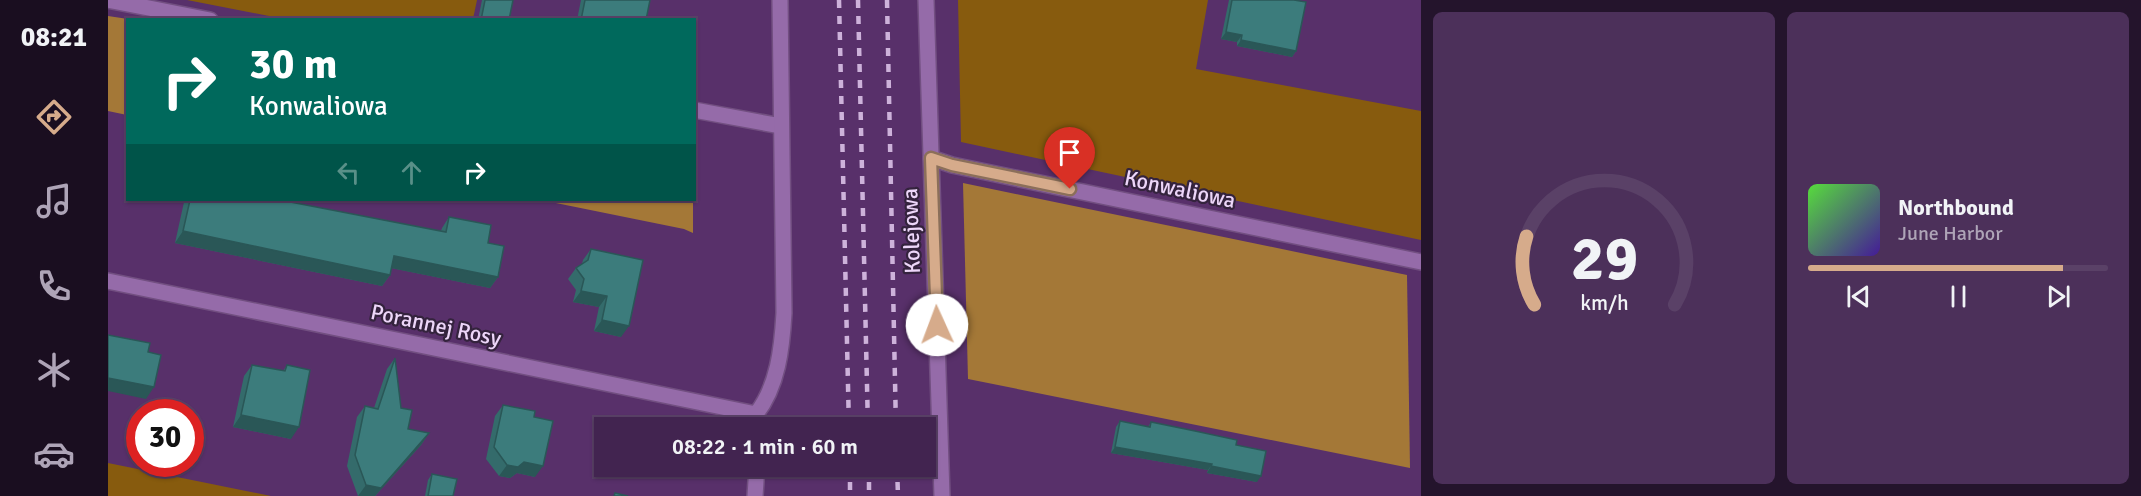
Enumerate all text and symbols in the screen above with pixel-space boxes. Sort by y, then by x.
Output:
text: 08:21 [21,21,87,54]
text: 30 m [249,39,338,90]
icon: right [150,42,228,120]
text: Konwaliowa [249,90,388,123]
icon: directions [33,96,75,138]
pin [1044,127,1095,189]
icon: arrive [1053,136,1086,169]
icon: left [332,156,365,189]
icon: ahead [395,156,428,189]
icon: right [458,156,491,189]
street label: Konwaliowa [1122,164,1238,214]
icon: music [33,180,75,222]
street label: Kolejowa [896,188,926,274]
text: Northbound [1898,194,2014,221]
text: 29 [1570,220,1638,297]
text: June Harbor [1898,221,2003,246]
icon: phone [33,265,75,307]
icon: previous [1842,280,1875,313]
icon: pause [1942,280,1975,313]
icon: next [2042,280,2075,313]
text: km/h [1580,290,1628,316]
position arrow [905,293,969,357]
street label: Porannej Rosy [368,298,504,352]
icon: climate [33,349,75,391]
speed limit sign: 30 [126,399,204,477]
icon: car [33,433,75,475]
text: 08:22 · 1 min · 60 m [672,433,858,460]

